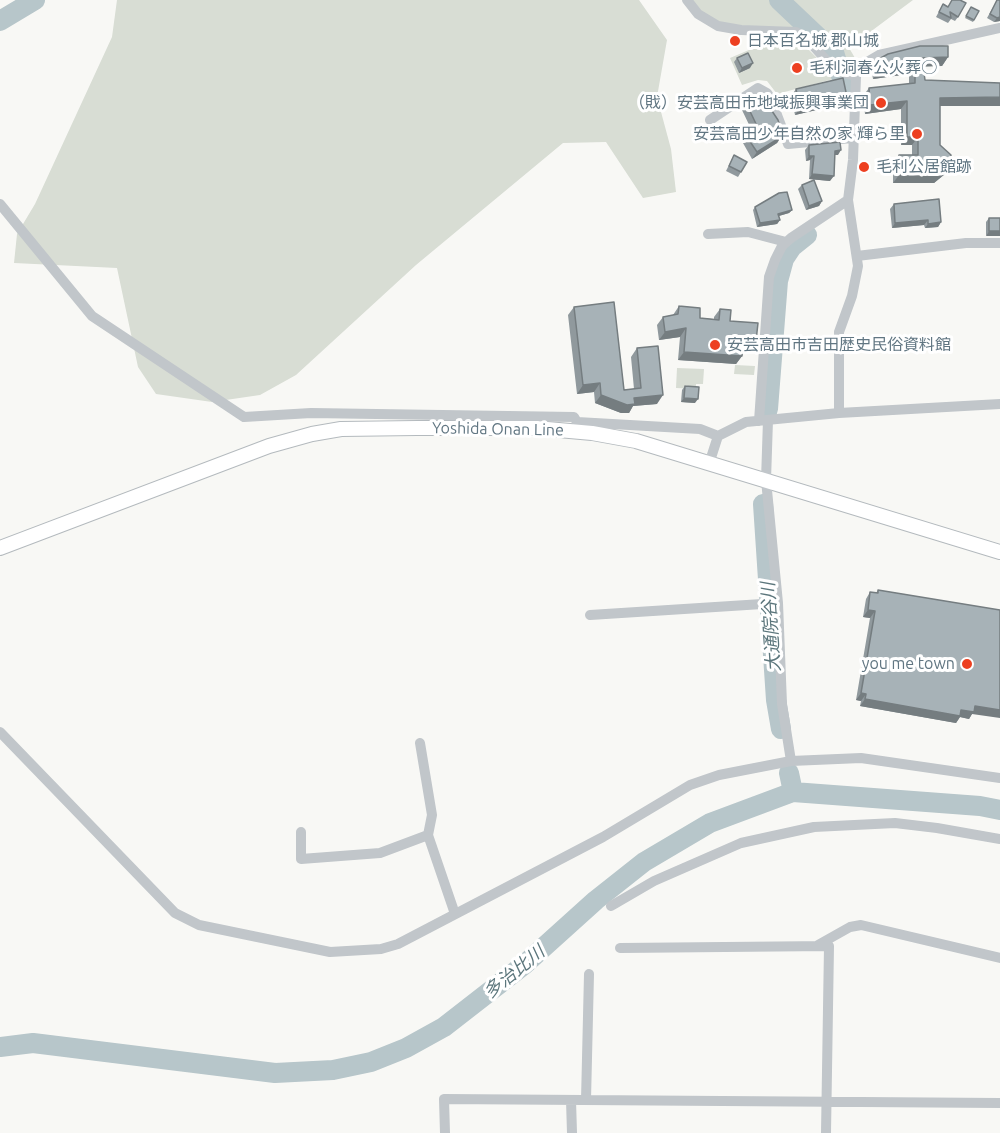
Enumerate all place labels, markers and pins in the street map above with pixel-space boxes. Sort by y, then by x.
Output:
place label: 日本百名城 郡山城 [747,31,879,51]
marker: 日本百名城 郡山城 [728,34,742,48]
place label: 毛利洞春公火葬○ [809,58,937,78]
marker: 毛利洞春公火葬○ [790,61,804,75]
place label: （戝）安芸高田市地域振興事業団 [629,93,869,113]
marker: （戝）安芸高田市地域振興事業団 [874,96,888,110]
place label: 安芸高田少年自然の家 輝ら里 [693,124,905,144]
marker: 安芸高田少年自然の家 輝ら里 [910,127,924,141]
place label: 毛利公居館跡 [876,157,972,177]
marker: 毛利公居館跡 [857,160,871,174]
place label: 安芸高田市吉田歴史民俗資料館 [727,335,951,355]
marker: 安芸高田市吉田歴史民俗資料館 [708,338,722,352]
place label: you me town [862,654,955,674]
marker: you me town [960,657,974,671]

